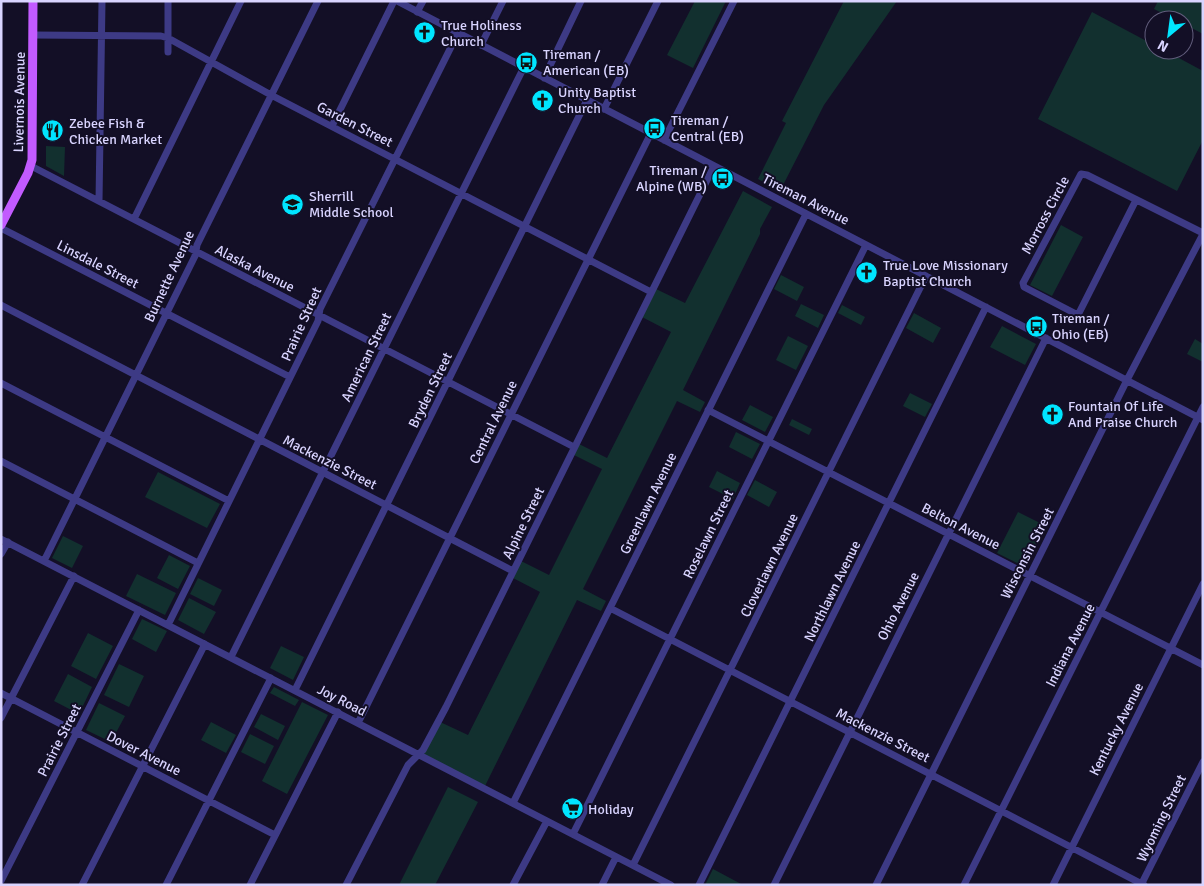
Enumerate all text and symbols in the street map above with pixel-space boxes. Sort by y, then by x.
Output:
north arrow [1144,10,1194,60]
place label: True Holiness Church [441,17,522,50]
church icon: True Holiness Church [413,21,437,45]
text: N [1155,36,1171,56]
place label: Tireman / American (EB) [543,46,629,79]
bus stop icon: Tireman / American (EB) [515,50,539,74]
street label: Livernois Avenue [10,51,29,153]
place label: Unity Baptist Church [558,84,636,117]
church icon: Unity Baptist Church [530,88,554,112]
street label: Garden Street [314,98,396,151]
place label: Tireman / Central (EB) [671,112,744,145]
place label: Zebee Fish & Chicken Market [69,115,162,148]
bus stop icon: Tireman / Central (EB) [643,116,667,140]
restaurant icon: Zebee Fish & Chicken Market [41,119,65,143]
place label: Tireman / Alpine (WB) [636,162,707,195]
bus stop icon: Tireman / Alpine (WB) [711,166,735,190]
street label: Tireman Avenue [759,170,852,229]
street label: Morross Circle [1018,173,1073,257]
place label: Sherrill Middle School [309,188,394,221]
school or university icon: Sherrill Middle School [281,192,305,216]
street label: Burnette Avenue [141,228,198,325]
street label: Linsdale Street [54,237,142,292]
street label: Alaska Avenue [212,241,297,296]
place label: True Love Missionary Baptist Church [883,257,1008,290]
church icon: True Love Missionary Baptist Church [855,261,879,285]
street label: Prairie Street [278,284,325,364]
street label: American Street [338,310,395,404]
place label: Tireman / Ohio (EB) [1052,310,1110,343]
bus stop icon: Tireman / Ohio (EB) [1024,314,1048,338]
street label: Bryden Street [405,350,456,431]
street label: Central Avenue [466,378,521,467]
place label: Fountain Of Life And Praise Church [1068,398,1177,431]
church icon: Fountain Of Life And Praise Church [1040,402,1064,426]
street label: Mackenzie Street [280,432,380,493]
street label: Greenlawn Avenue [616,449,680,557]
street label: Alpine Street [499,484,548,562]
street label: Roselawn Street [680,487,737,582]
street label: Belton Avenue [919,499,1003,554]
street label: Wisconsin Street [997,505,1058,602]
street label: Cloverlawn Avenue [737,510,802,620]
street label: Northlawn Avenue [801,538,864,645]
street label: Ohio Avenue [874,569,923,643]
street label: Indiana Avenue [1042,601,1099,690]
street label: Kentucky Avenue [1086,680,1147,779]
street label: Joy Road [314,681,369,720]
street label: Prairie Street [34,701,85,779]
street label: Mackenzie Street [833,705,933,766]
street label: Dover Avenue [104,727,184,780]
street label: Wyoming Street [1133,772,1190,865]
supermarket icon: Holiday [560,797,584,821]
place label: Holiday [588,801,634,818]

